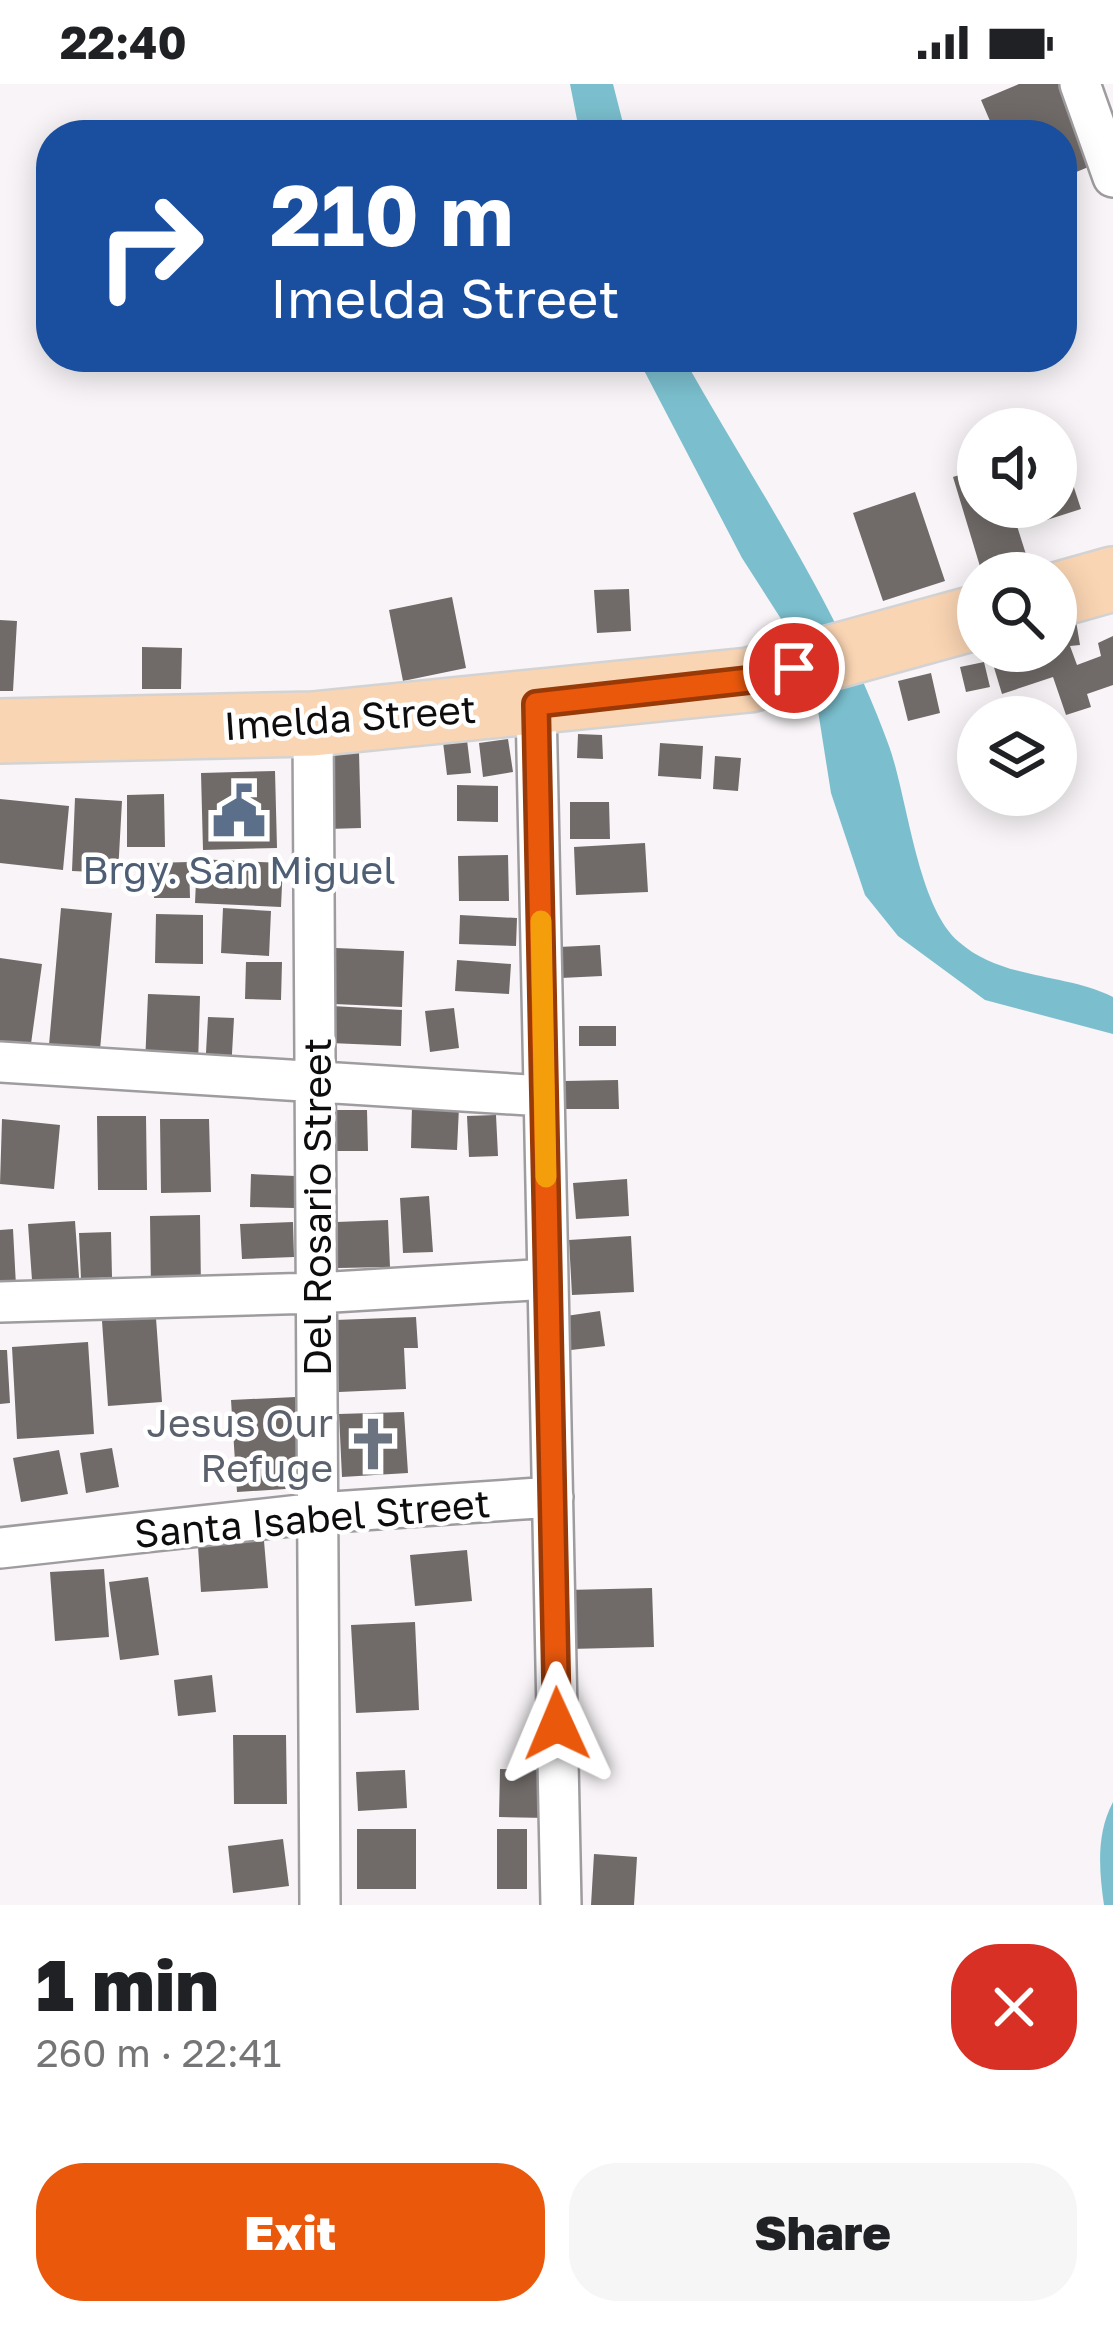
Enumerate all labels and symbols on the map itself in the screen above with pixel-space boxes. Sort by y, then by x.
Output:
pin [743,617,845,719]
street label: Imelda Street [222,685,478,749]
public building icon: Brgy. San Miguel [210,782,268,840]
place label: Brgy. San Miguel [82,846,396,893]
street label: Del Rosario Street [293,1038,340,1376]
place label: Jesus Our Refuge [146,1399,333,1491]
church icon: Jesus Our Refuge [344,1415,402,1473]
street label: Santa Isabel Street [132,1479,492,1557]
position arrow [494,1661,620,1787]

